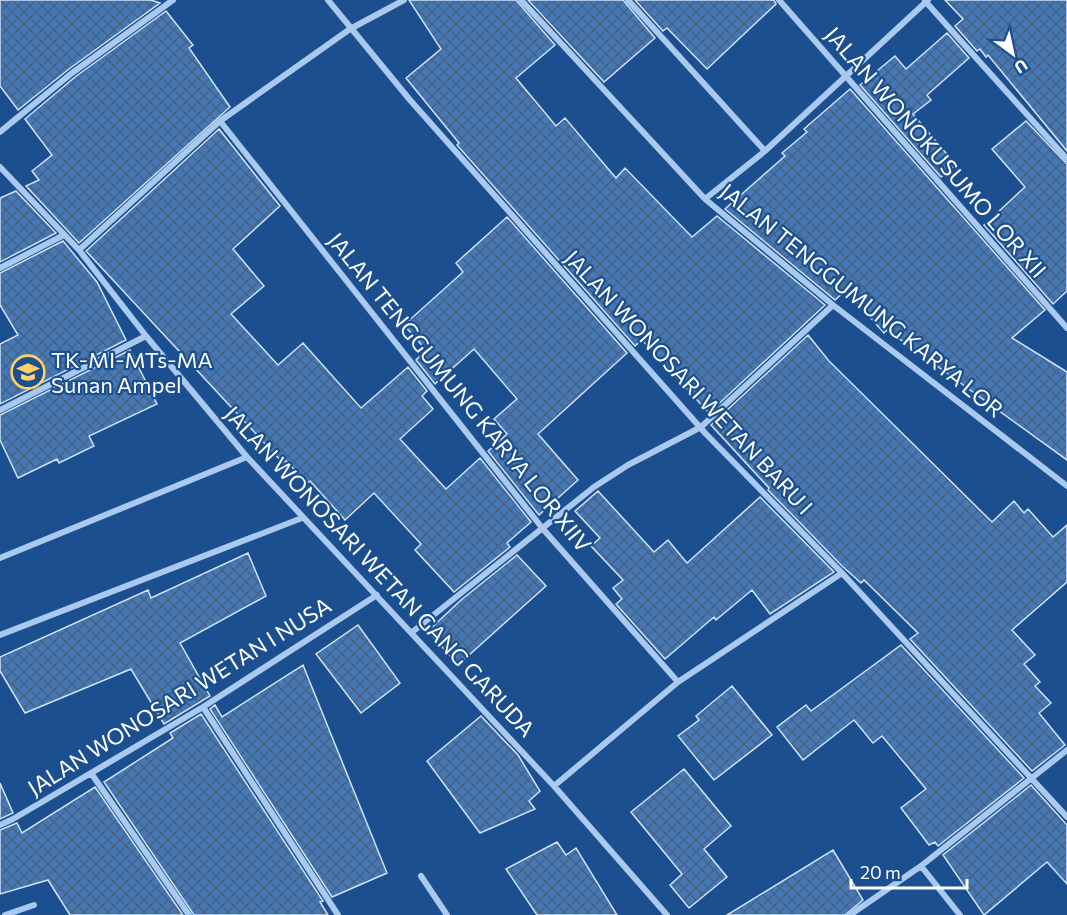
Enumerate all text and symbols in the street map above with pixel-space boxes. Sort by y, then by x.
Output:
street label: JALAN WONOKUSUMO LOR XII [820,21,1052,283]
north arrow [983,24,1043,84]
street label: JALAN TENGGUMUNG KARYA LOR [715,177,1009,423]
street label: JALAN TENGGUMUNG KARYA LOR XIIV [323,227,597,557]
street label: JALAN WONOSARI WETAN BARU I [559,244,819,520]
place label: TK-MI-MTs-MA Sunan Ampel [51,346,213,398]
school or university icon: TK-MI-MTs-MA Sunan Ampel [10,354,46,390]
street label: JALAN WONOSARI WETAN GANG GARUDA [219,400,541,742]
street label: JALAN WONOSARI WETAN I NUSA [22,591,336,801]
scale bar [851,852,966,890]
text: 20 m [860,861,901,883]

